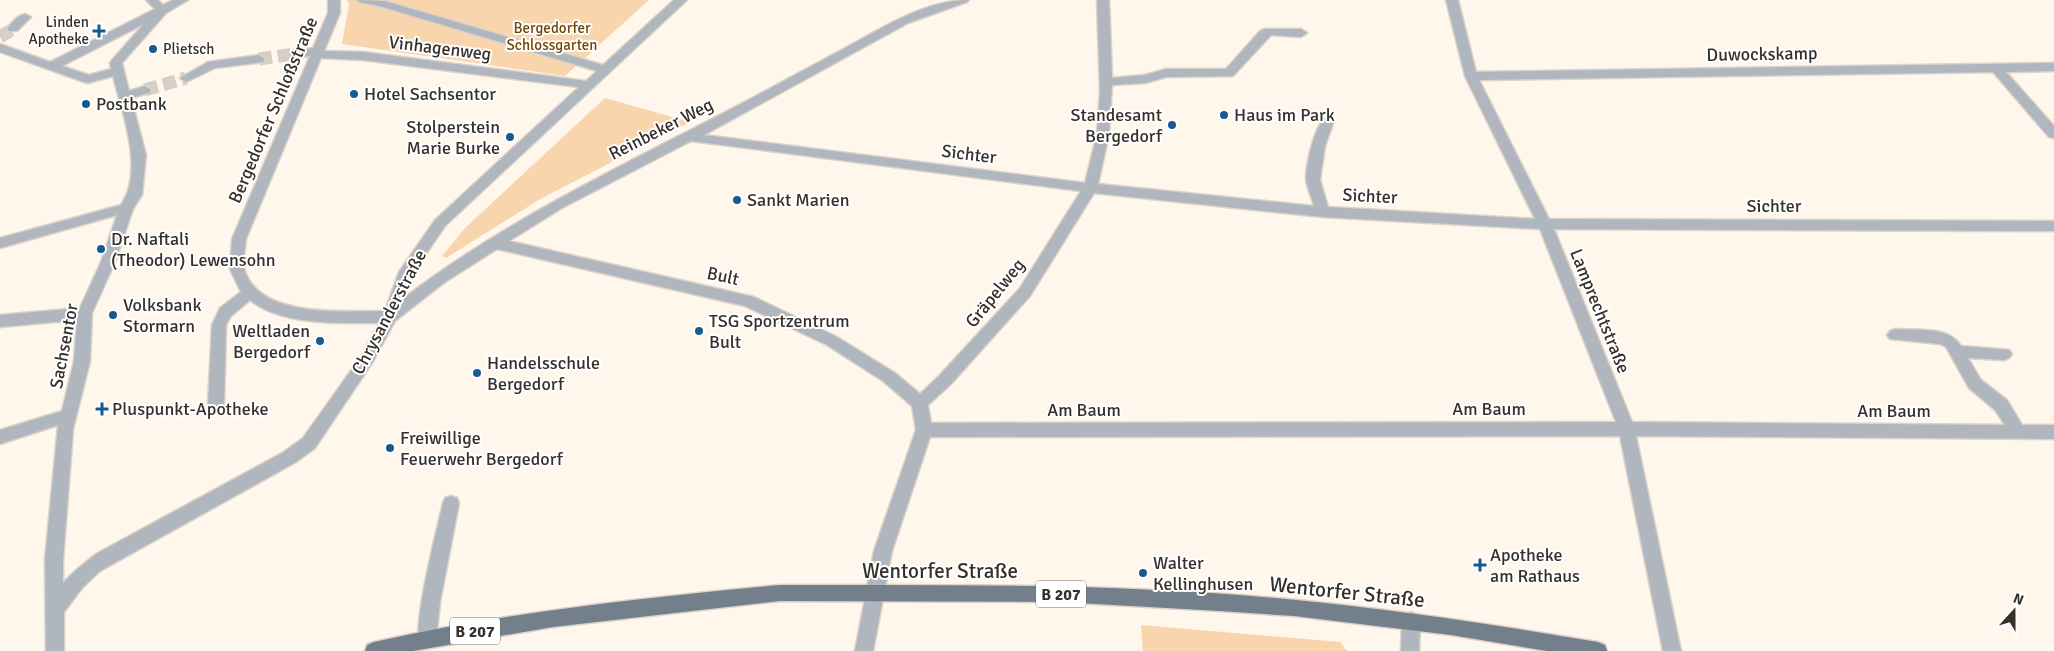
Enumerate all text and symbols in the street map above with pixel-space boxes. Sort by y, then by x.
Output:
place label: Linden Apotheke [29,13,89,48]
street label: Bergedorfer Schloßstraße [224,13,322,207]
park label: Bergedorfer Schlossgarten [507,19,597,54]
marker: Linden Apotheke [93,25,105,37]
street label: Vinhagenweg [387,31,493,65]
place label: Plietsch [163,40,214,58]
street label: Duwockskamp [1706,42,1818,66]
marker: Plietsch [147,43,159,55]
place label: Hotel Sachsentor [364,83,496,105]
marker: Hotel Sachsentor [348,88,360,100]
place label: Postbank [96,93,167,115]
street label: Reinbeker Weg [605,93,717,165]
marker: Postbank [80,98,92,110]
place label: Standesamt Bergedorf [1071,104,1163,147]
place label: Haus im Park [1234,104,1335,126]
marker: Haus im Park [1218,109,1230,121]
place label: Stolperstein Marie Burke [406,116,500,159]
marker: Standesamt Bergedorf [1166,119,1178,131]
marker: Stolperstein Marie Burke [504,131,516,143]
street label: Sichter [940,140,998,168]
street label: Sichter [1342,184,1398,208]
place label: Sankt Marien [747,189,850,211]
marker: Sankt Marien [731,194,743,206]
street label: Sichter [1747,195,1802,217]
place label: Dr. Naftali (Theodor) Lewensohn [111,228,276,271]
marker: Dr. Naftali (Theodor) Lewensohn [95,243,107,255]
street label: Chrysanderstraße [347,246,431,378]
street label: Lamprechtstraße [1565,246,1635,376]
street label: Gräpelweg [961,254,1029,332]
street label: Bult [705,262,741,290]
place label: Volksbank Stormarn [123,294,201,337]
street label: Sachsentor [45,301,83,390]
marker: Volksbank Stormarn [107,309,119,321]
place label: TSG Sportzentrum Bult [709,310,850,353]
place label: Weltladen Bergedorf [232,320,311,363]
marker: TSG Sportzentrum Bult [693,325,705,337]
marker: Weltladen Bergedorf [314,335,326,347]
place label: Handelsschule Bergedorf [487,352,600,395]
marker: Handelsschule Bergedorf [471,367,483,379]
place label: Pluspunkt-Apotheke [112,398,268,420]
street label: Am Baum [1452,398,1526,420]
street label: Am Baum [1047,399,1121,421]
street label: Am Baum [1857,400,1931,422]
marker: Pluspunkt-Apotheke [96,403,108,415]
place label: Freiwillige Feuerwehr Bergedorf [400,427,564,470]
marker: Freiwillige Feuerwehr Bergedorf [384,442,396,454]
place label: Apotheke am Rathaus [1490,544,1580,587]
place label: Walter Kellinghusen [1153,552,1253,595]
street label: Wentorfer Straße [862,558,1018,584]
marker: Apotheke am Rathaus [1474,559,1486,571]
marker: Walter Kellinghusen [1137,567,1149,579]
street label: Wentorfer Straße [1268,571,1426,613]
road number: B 207 [1036,580,1086,608]
north arrow [1989,586,2039,636]
text: N [2011,590,2026,609]
road number: B 207 [450,618,500,644]

